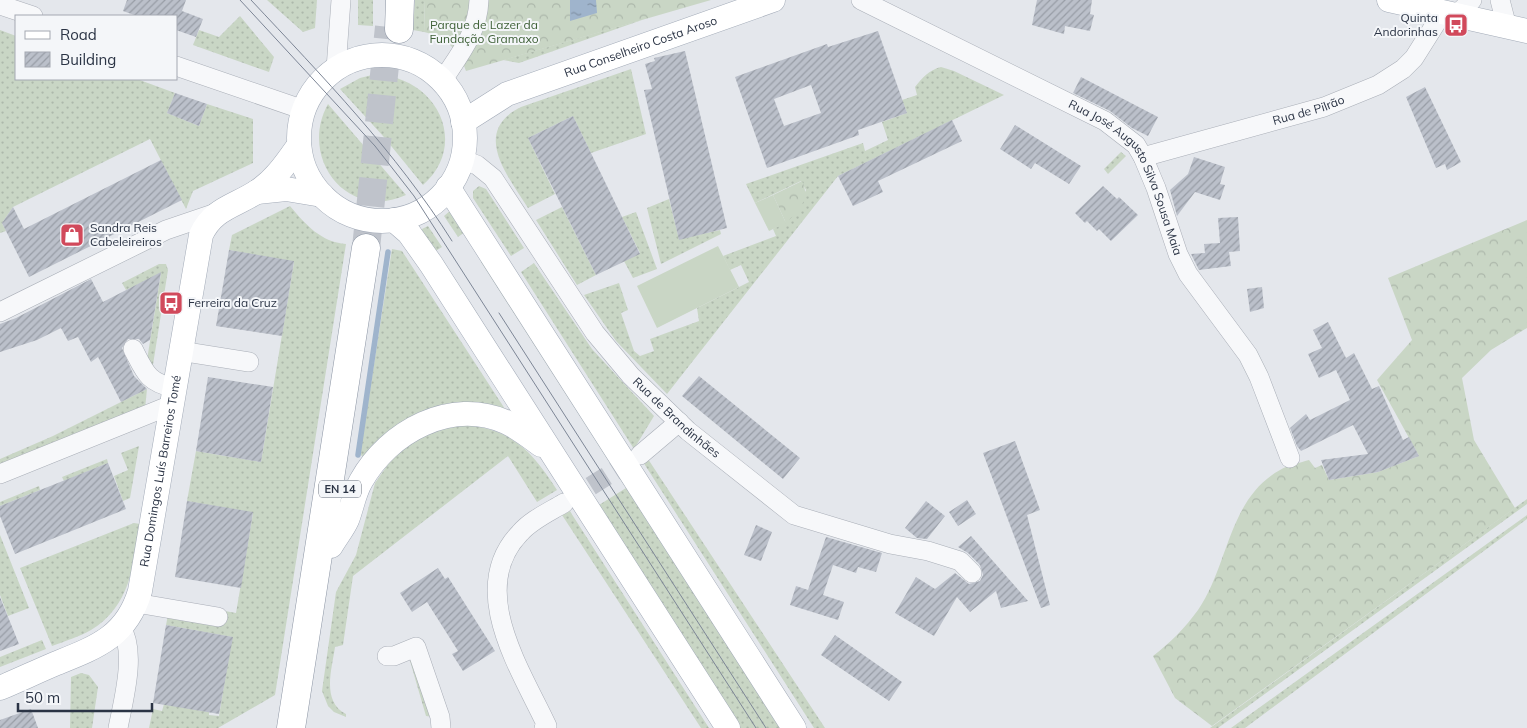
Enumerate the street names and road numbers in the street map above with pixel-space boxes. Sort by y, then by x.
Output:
street label: Rua Conselheiro Costa Aroso [562,12,719,80]
street label: Rua de Pilrão [1271,91,1347,128]
street label: Rua José Augusto Silva Sousa Maia [1066,96,1186,257]
street label: Rua Domingos Luís Barreiros Tomé [136,374,184,568]
street label: Rua de Brandinhães [630,374,724,461]
road number: EN 14 [319,480,361,498]

